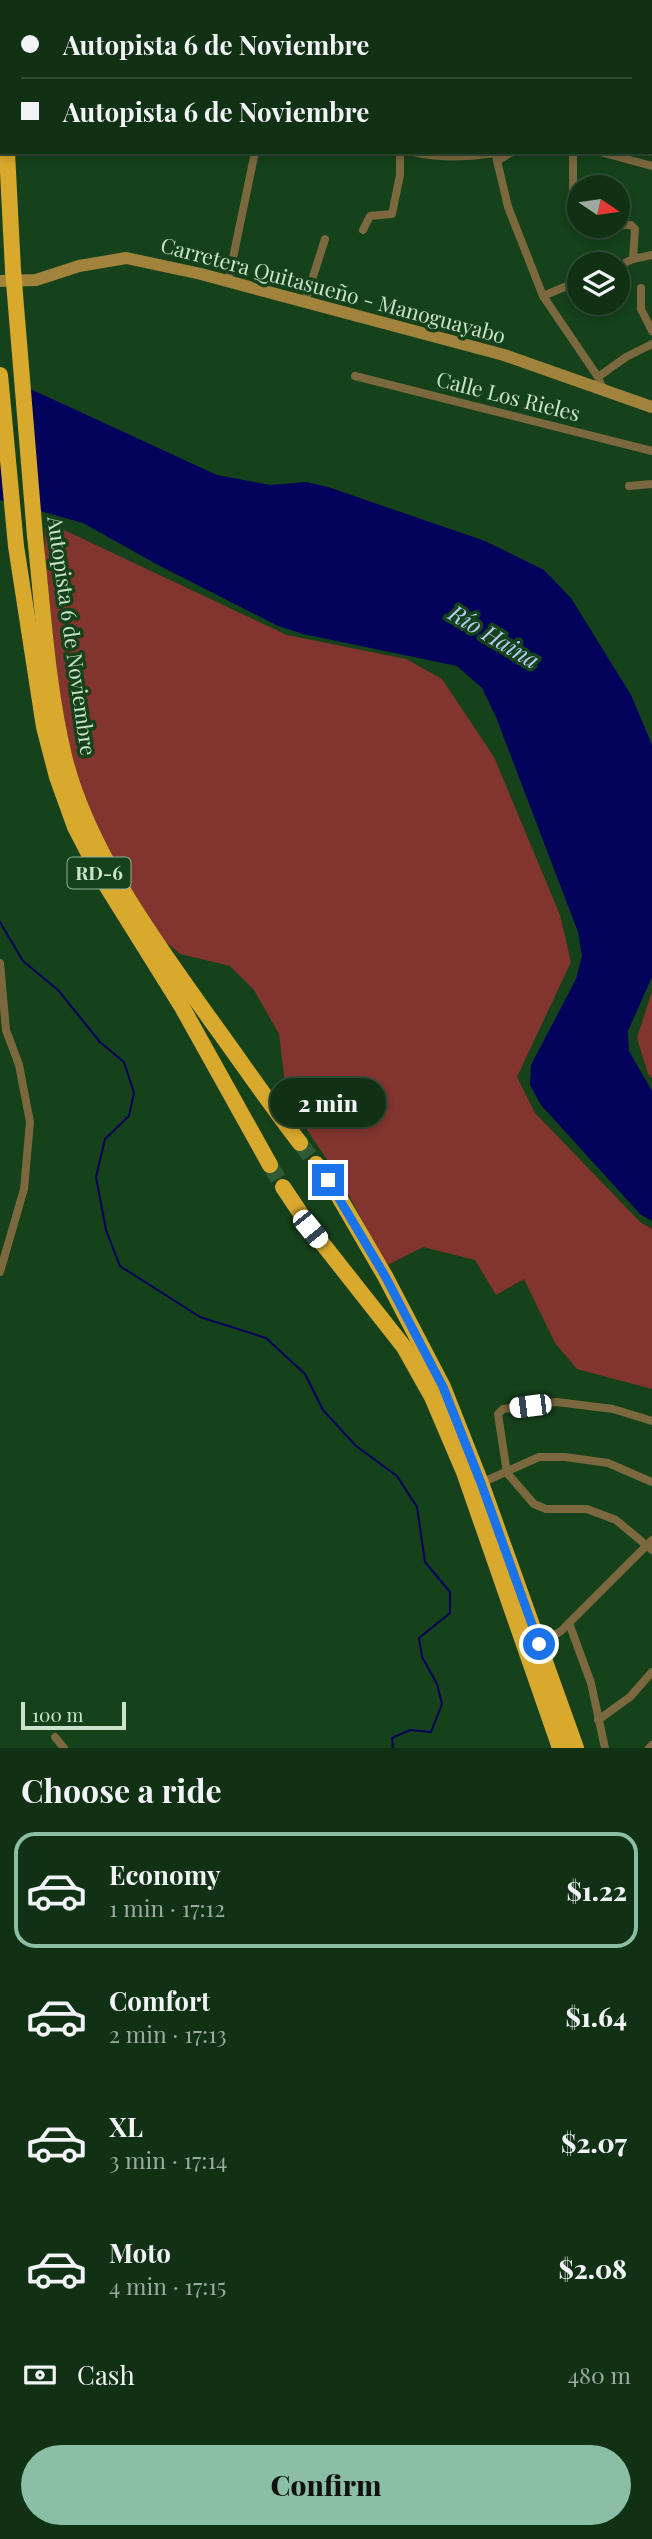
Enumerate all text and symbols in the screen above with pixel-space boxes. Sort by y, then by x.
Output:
text: Autopista 6 de Noviembre [63,27,369,62]
text: Autopista 6 de Noviembre [63,94,369,129]
north arrow [567,175,630,238]
map controls [567,175,630,315]
street label: Carretera Quitasueño - Manoguayabo [158,229,509,349]
button: layers [567,252,630,315]
street label: Calle Los Rieles [434,364,583,426]
street label: Autopista 6 de Noviembre [42,513,104,757]
water label: Río Haina [443,596,546,675]
road number: RD-6 [68,858,130,888]
callout: 2 min [270,1078,386,1128]
text: 2 min [298,1087,358,1118]
route end [312,1164,344,1196]
car [289,1206,332,1252]
car [508,1393,553,1419]
route start [523,1628,555,1660]
scale bar [21,1699,126,1731]
text: 100 m [32,1701,83,1727]
text: Choose a ride [21,1768,222,1811]
text: Economy [109,1857,220,1892]
icon: car [25,1859,88,1922]
text: $1.22 [566,1873,627,1908]
text: 1 min · 17:12 [109,1892,225,1923]
text: Comfort [109,1983,210,2018]
icon: car [25,1985,88,2048]
text: $1.64 [565,1999,627,2034]
text: 2 min · 17:13 [109,2018,227,2049]
text: XL [109,2109,143,2144]
icon: car [25,2111,88,2174]
text: $2.07 [561,2125,627,2160]
text: 3 min · 17:14 [109,2144,227,2175]
text: Moto [109,2235,171,2270]
icon: car [25,2237,88,2300]
text: $2.08 [558,2251,627,2286]
text: 4 min · 17:15 [109,2270,226,2301]
icon: cash [21,2356,59,2394]
text: Cash [77,2357,135,2392]
text: 480 m [568,2359,631,2390]
button: Confirm [21,2445,631,2525]

